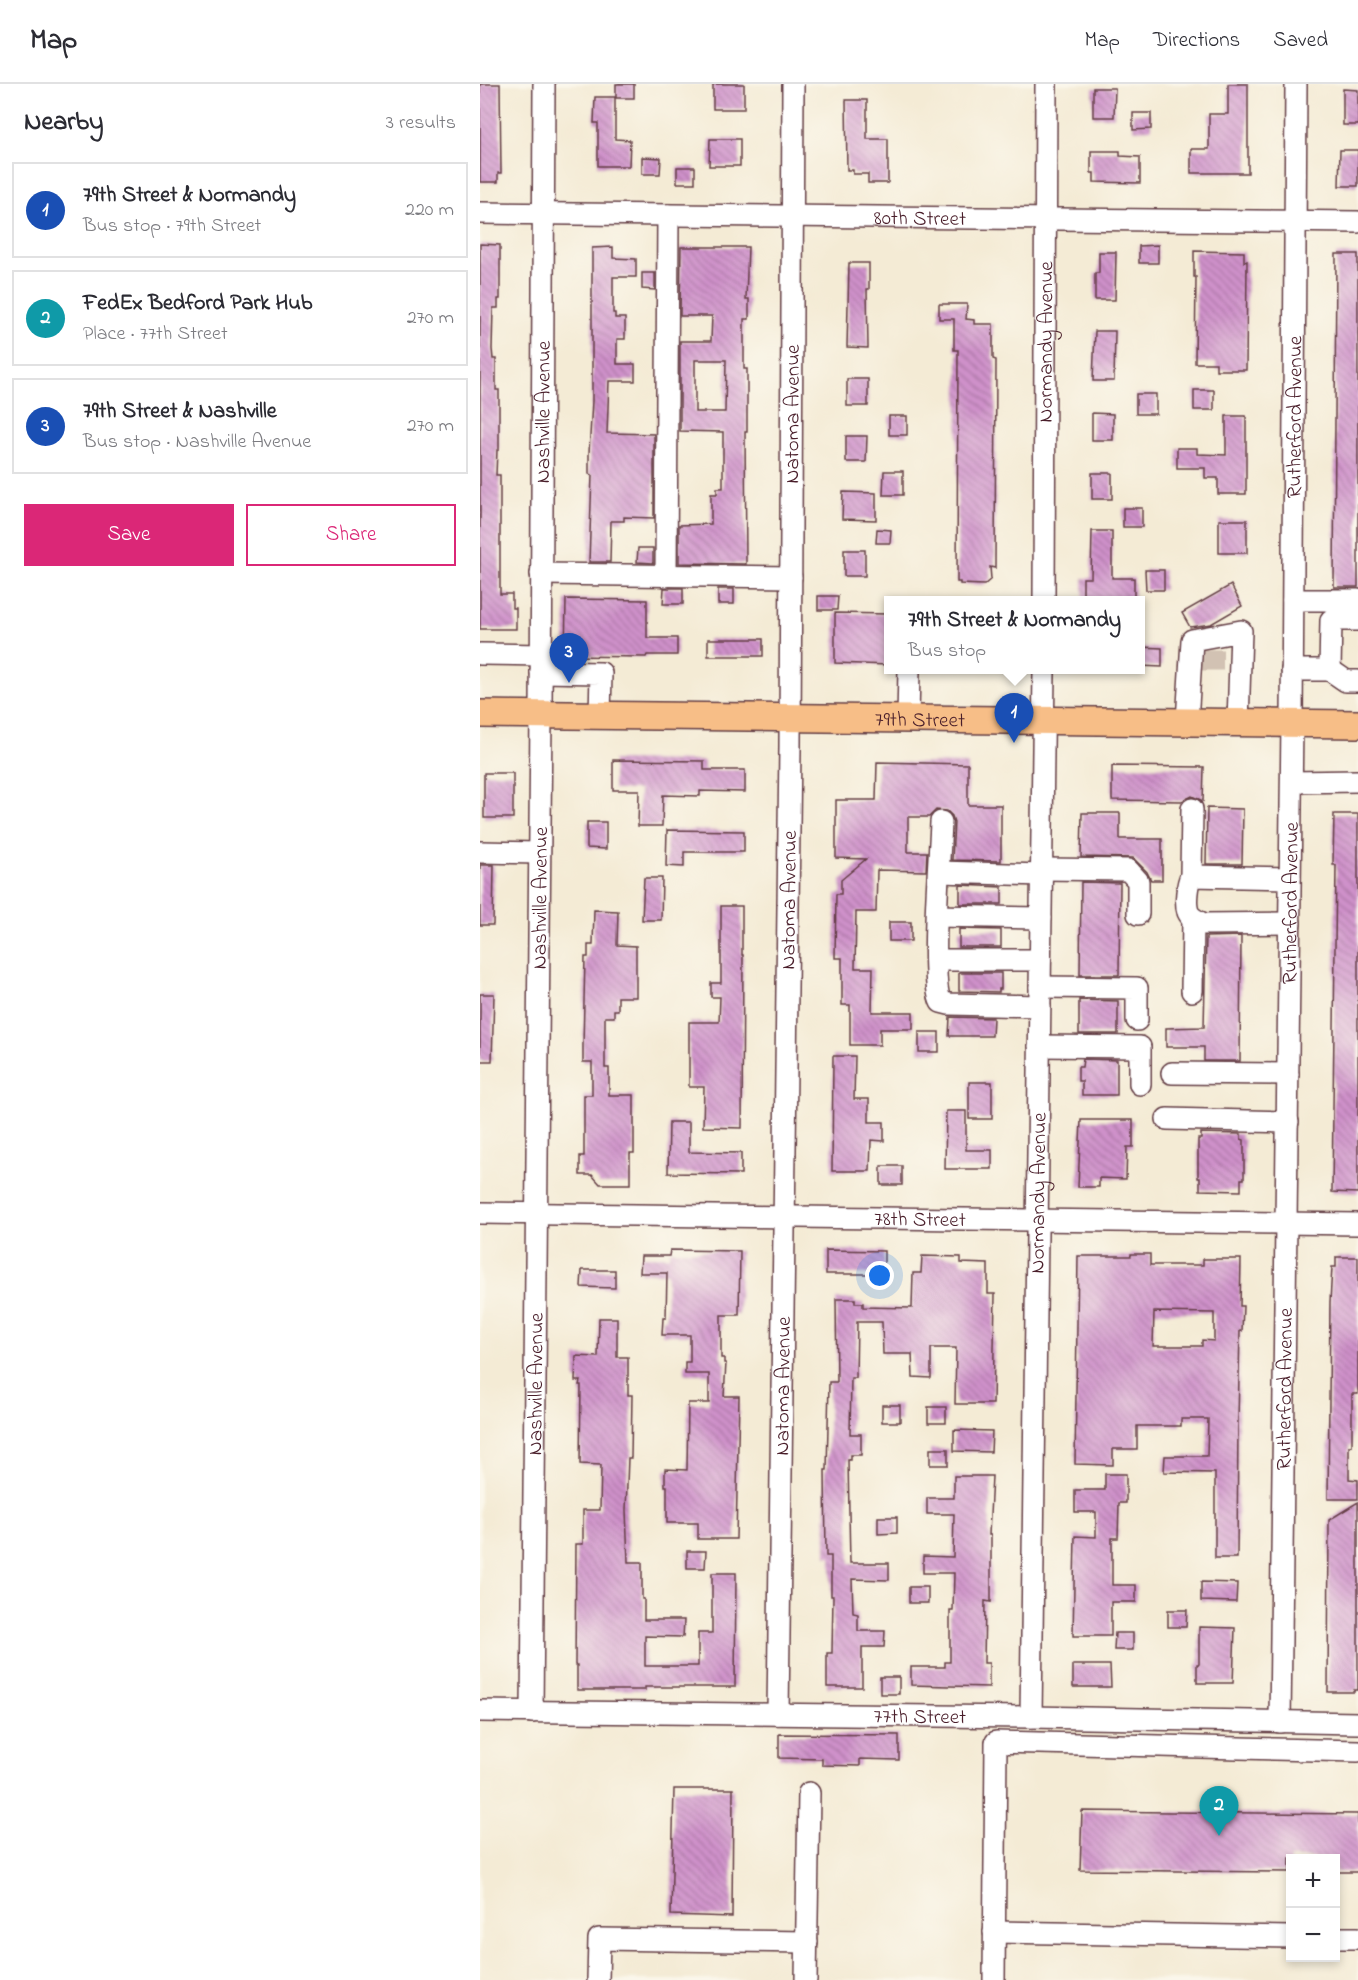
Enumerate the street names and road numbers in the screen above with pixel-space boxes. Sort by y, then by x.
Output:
street label: 80th Street [874,204,966,235]
street label: Normandy Avenue [1032,261,1064,423]
street label: Rutherford Avenue [1280,335,1311,498]
street label: Nashville Avenue [529,340,560,483]
street label: Natoma Avenue [778,344,809,484]
street label: 79th Street [875,705,965,737]
street label: Rutherford Avenue [1276,821,1308,984]
street label: Nashville Avenue [526,826,557,970]
street label: Natoma Avenue [774,830,806,970]
street label: Normandy Avenue [1024,1112,1057,1274]
street label: 78th Street [874,1205,966,1236]
street label: Rutherford Avenue [1270,1307,1302,1470]
street label: Nashville Avenue [521,1312,553,1456]
street label: Natoma Avenue [768,1316,800,1456]
street label: 77th Street [874,1702,966,1733]

